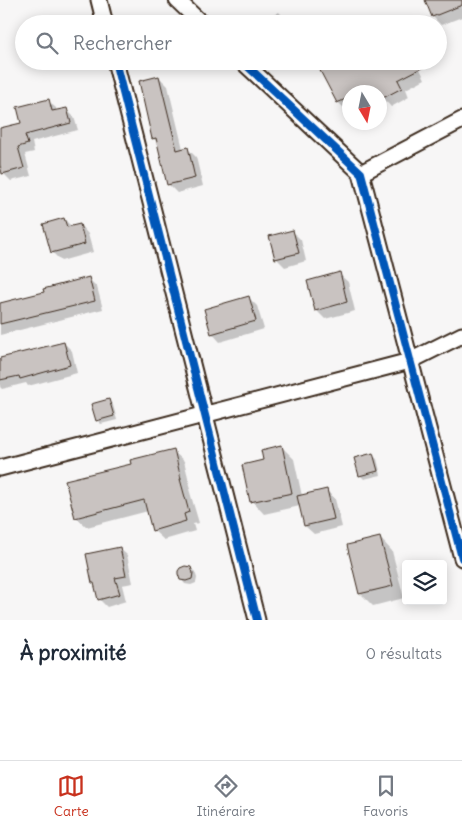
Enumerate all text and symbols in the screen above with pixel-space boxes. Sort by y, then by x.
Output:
search box [15,15,447,70]
icon: search [33,29,61,57]
text: Rechercher [73,31,172,55]
north arrow [342,85,387,130]
map controls [402,560,447,605]
button: layers [402,560,447,605]
text: À proximité [20,639,127,666]
text: 0 résultats [366,643,442,663]
tab: Carte [54,772,89,820]
tab: Itinéraire [196,772,255,820]
tab: Favoris [363,772,408,820]

